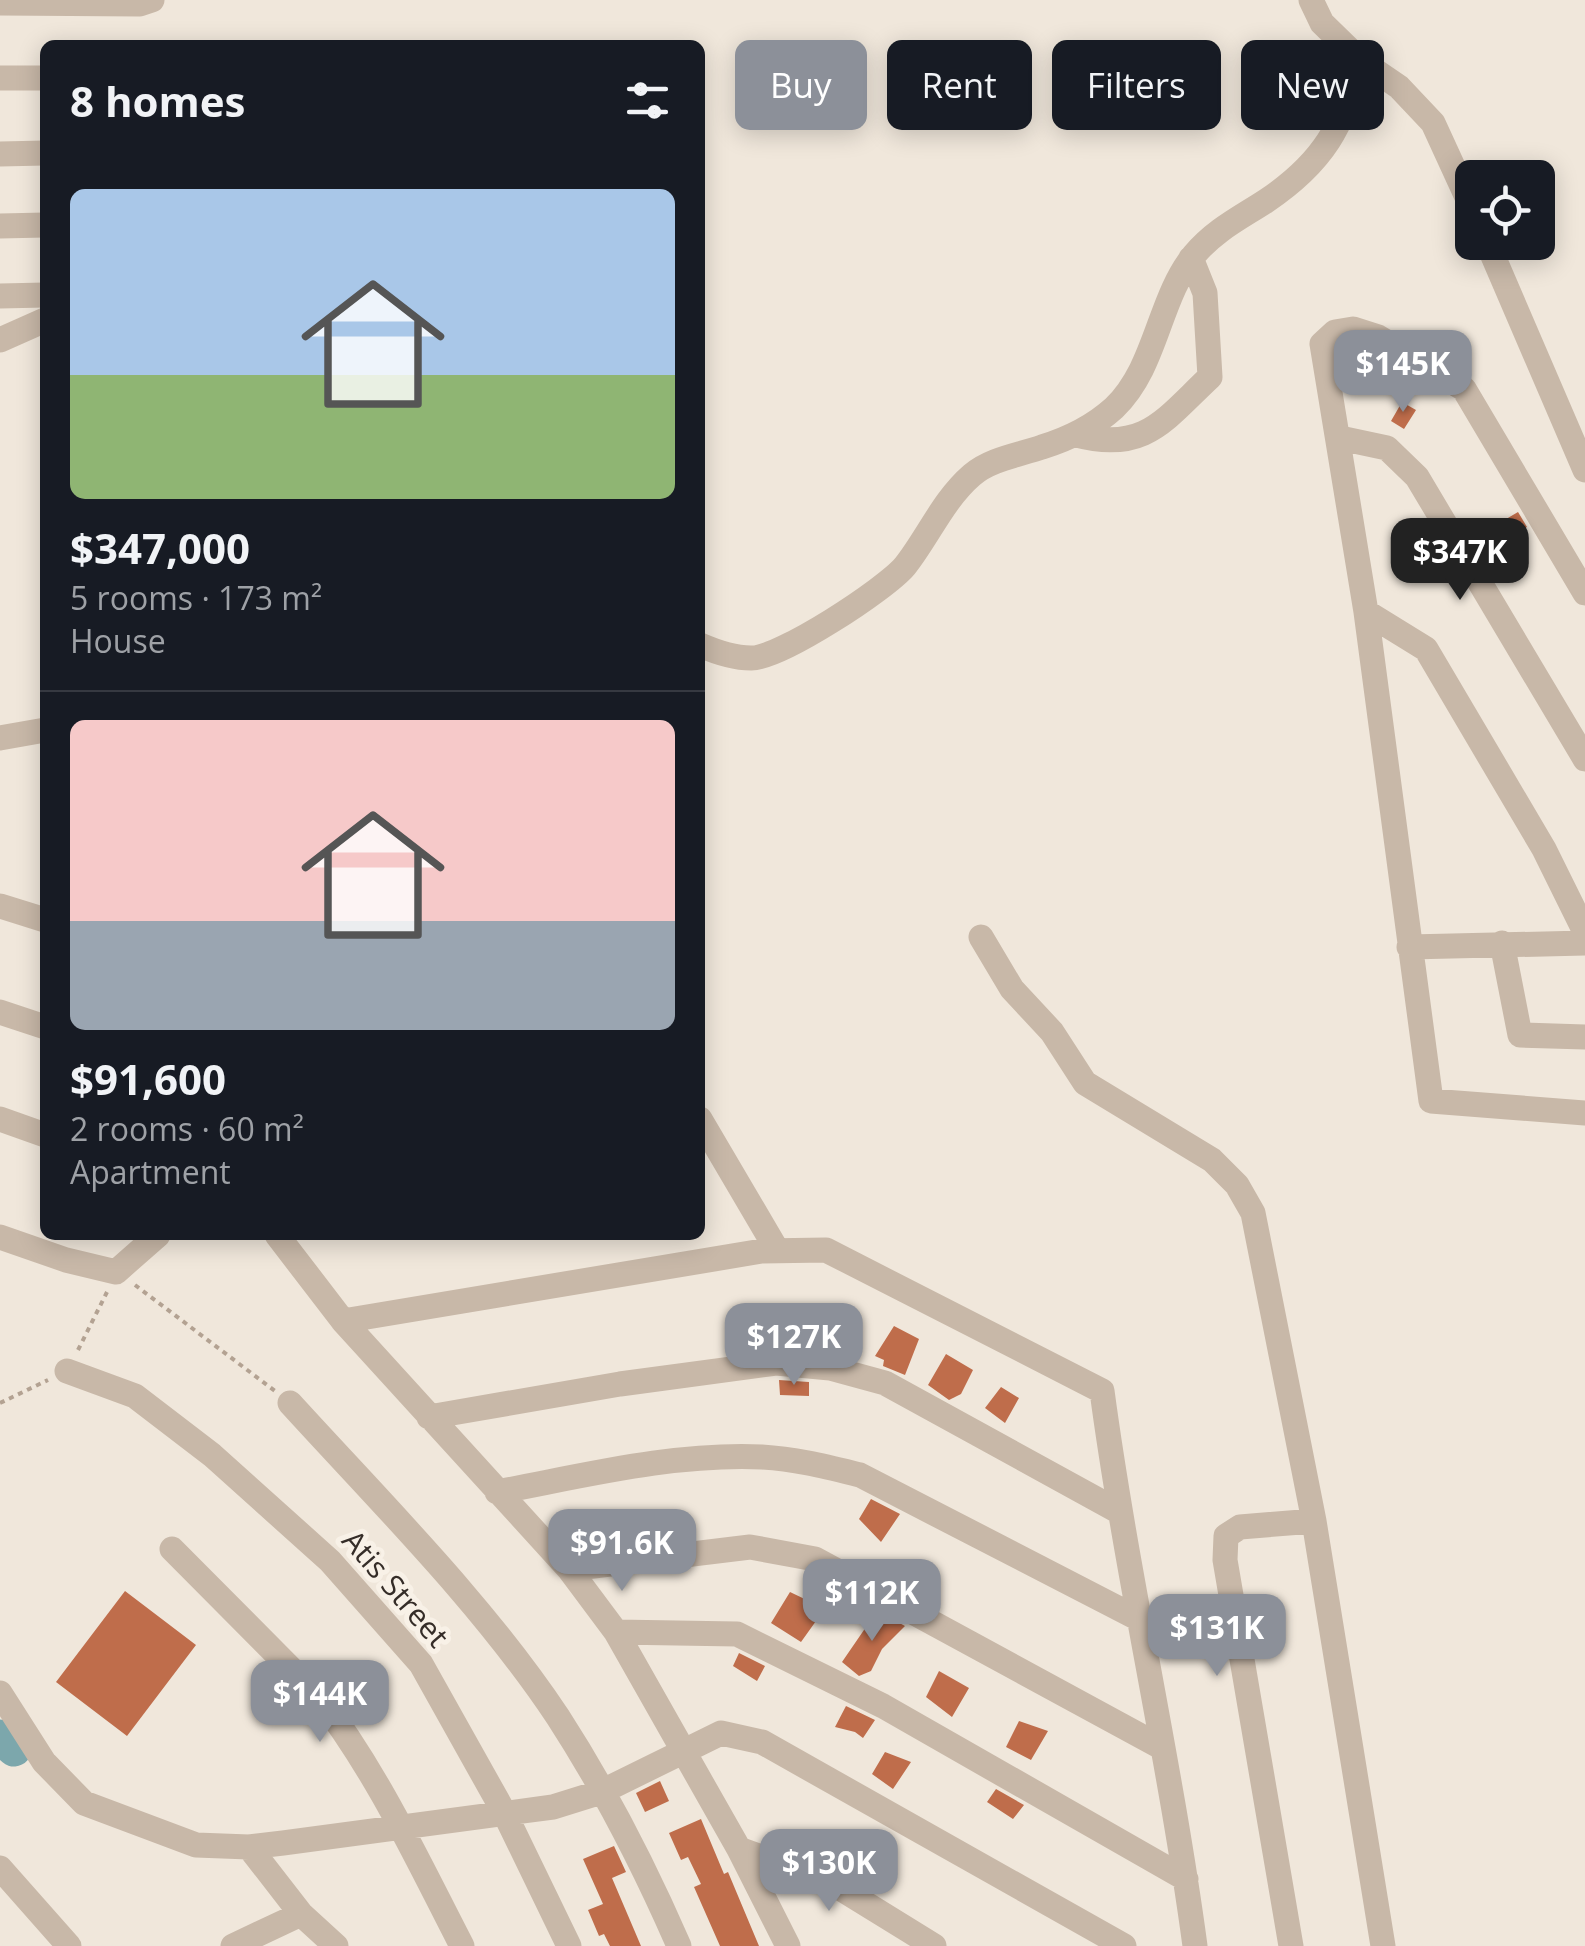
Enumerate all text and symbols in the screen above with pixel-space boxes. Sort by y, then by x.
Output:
chip: Buy [735,40,867,130]
chip: Rent [887,40,1032,130]
chip: Filters [1052,40,1221,130]
chip: New [1241,40,1384,130]
text: 8 homes [70,72,245,129]
icon: filters [620,73,675,128]
map controls [1455,160,1555,260]
button: locate [1455,160,1555,260]
icon: home [283,254,463,434]
pin: $145K [1333,330,1473,415]
text: $145K [1356,341,1450,384]
pin: $347K [1390,518,1530,603]
text: $347,000 [70,519,250,576]
text: $347K [1413,529,1507,572]
text: 5 rooms · 173 m² [70,576,322,619]
text: House [70,619,166,662]
icon: home [283,785,463,965]
text: $91,600 [70,1050,226,1107]
text: 2 rooms · 60 m² [70,1107,304,1150]
text: Apartment [70,1150,231,1193]
pin: $127K [724,1303,864,1388]
text: $127K [747,1314,841,1357]
pin: $91.6K [541,1509,703,1594]
text: $91.6K [570,1520,674,1563]
street label: Atis Street [334,1521,459,1655]
pin: $112K [802,1559,942,1644]
text: $112K [825,1570,919,1613]
pin: $131K [1147,1594,1287,1679]
text: $131K [1170,1605,1264,1648]
pin: $144K [250,1660,390,1745]
text: $144K [273,1671,367,1714]
pin: $130K [759,1829,899,1914]
text: $130K [782,1840,876,1883]

